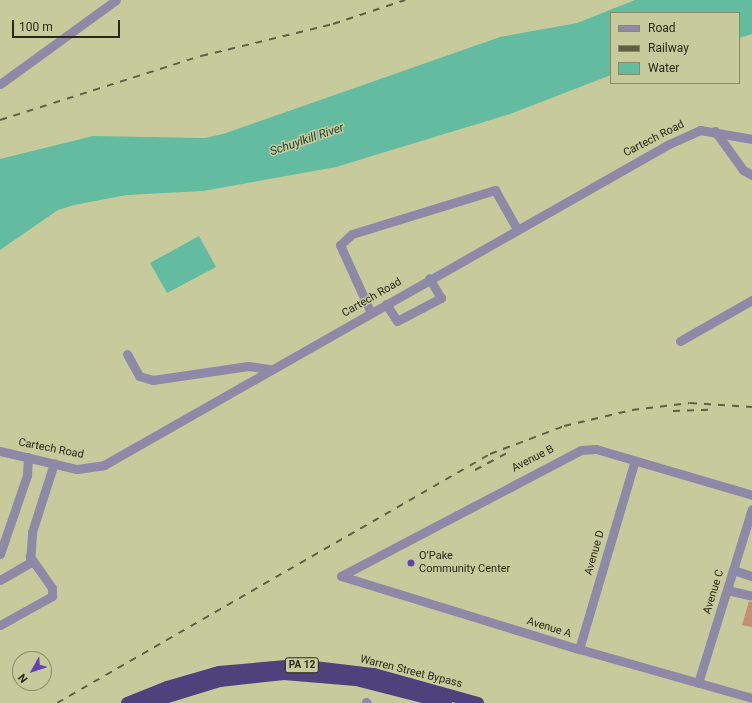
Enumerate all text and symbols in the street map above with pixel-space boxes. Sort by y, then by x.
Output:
scale bar [14,12,122,38]
legend [610,12,740,84]
text: 100 m [19,20,53,34]
text: Road [648,21,676,35]
text: Railway [648,41,689,55]
text: Water [648,61,679,75]
street label: Cartech Road [621,118,687,160]
water label: Schuylkill River [268,121,346,159]
street label: Cartech Road [340,276,404,320]
street label: Cartech Road [17,436,85,462]
street label: Avenue B [510,443,556,475]
street label: Avenue D [582,529,608,577]
place label: O’Pake Community Center [419,550,510,576]
marker: O’Pake Community Center [406,558,416,568]
street label: Avenue C [701,568,727,616]
street label: Avenue A [525,615,573,641]
north arrow [12,651,52,691]
street label: Warren Street Bypass [359,653,463,691]
road number: PA 12 [284,657,320,673]
text: N [16,671,31,685]

